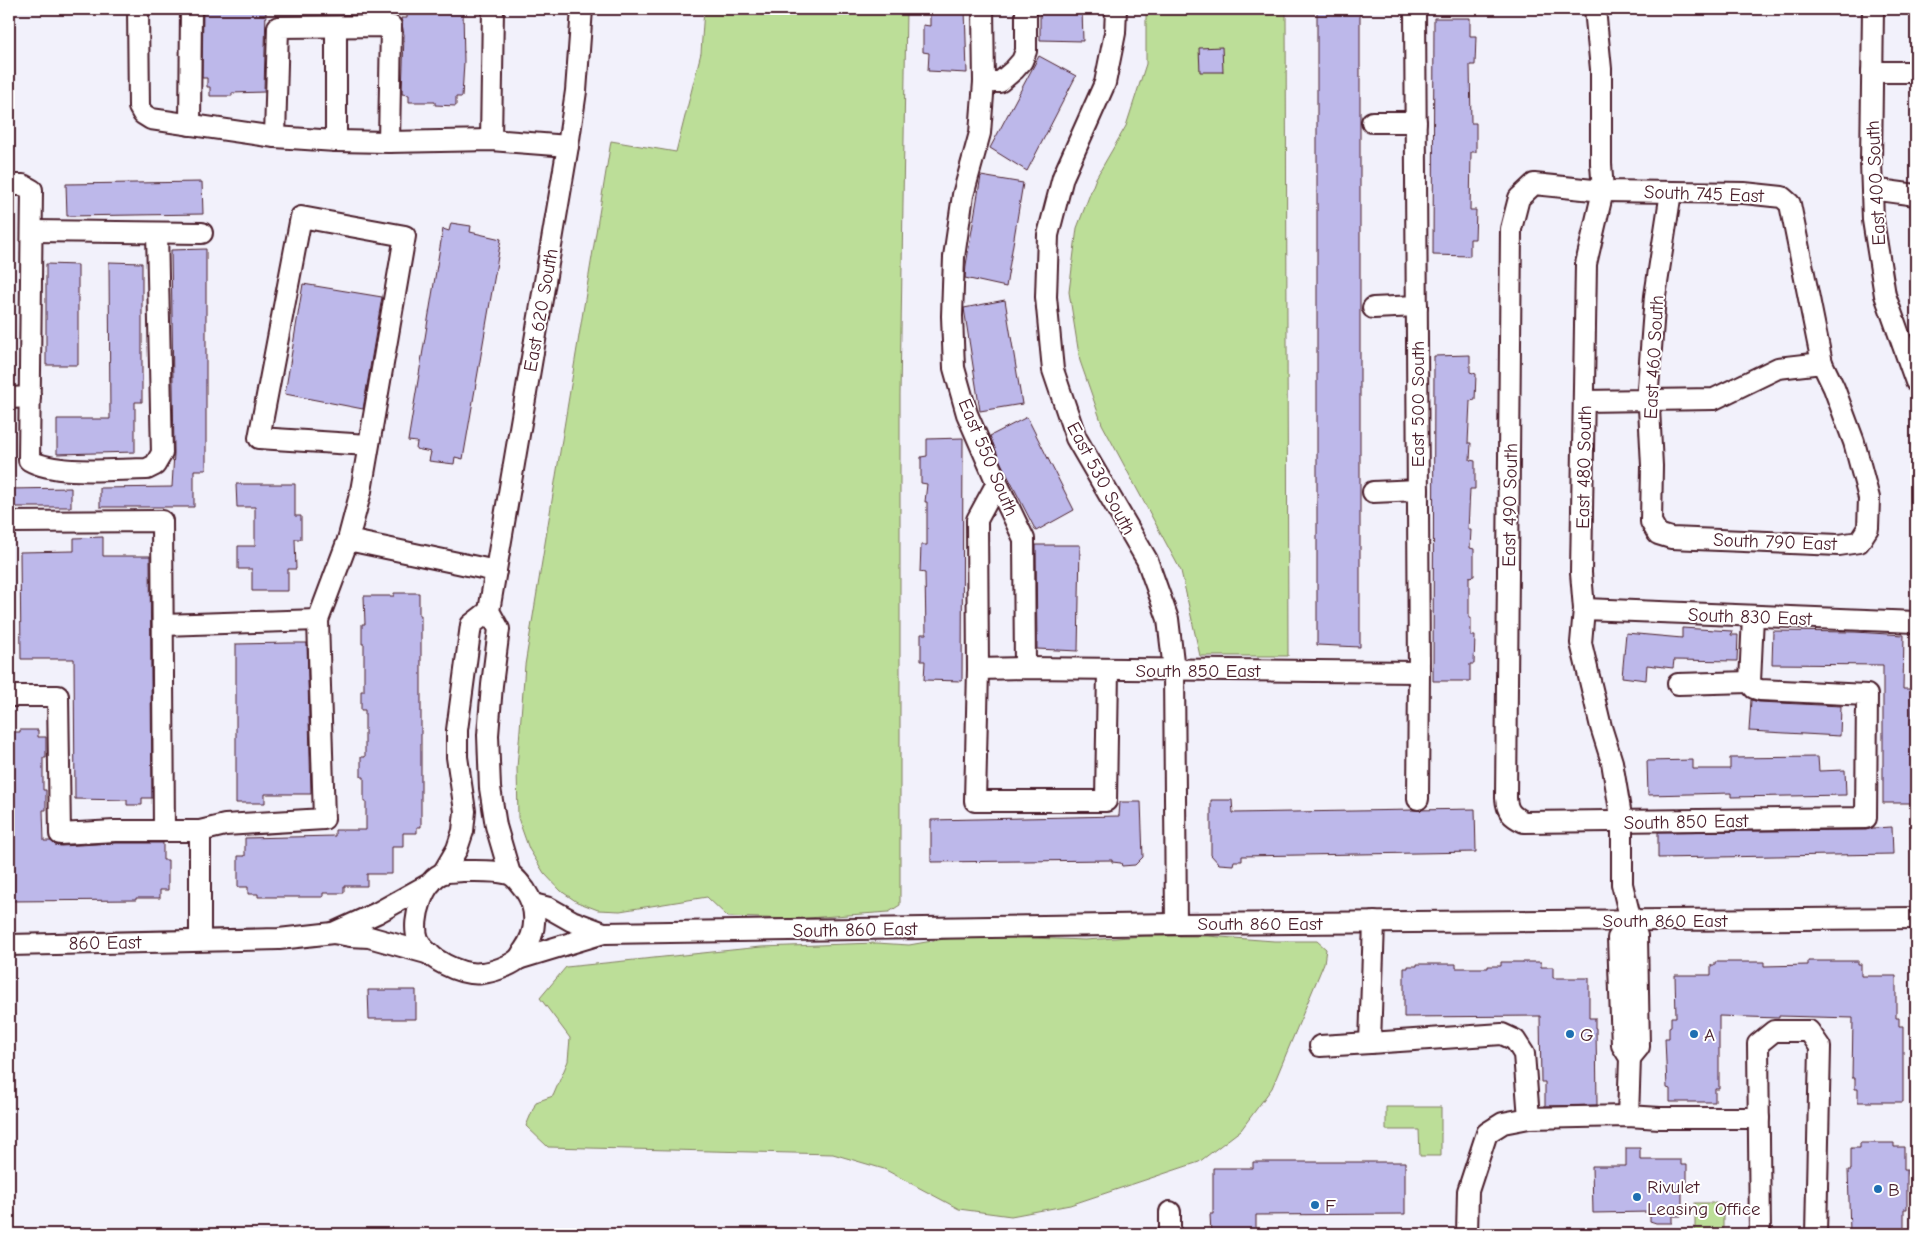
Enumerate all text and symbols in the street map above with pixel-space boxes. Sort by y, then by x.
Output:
street label: East 400 South [1862,120,1890,246]
street label: South 745 East [1644,181,1765,207]
street label: East 620 South [519,247,563,374]
street label: East 460 South [1640,294,1668,420]
street label: East 500 South [1407,341,1429,467]
street label: East 550 South [953,395,1023,519]
street label: East 480 South [1572,405,1596,529]
street label: East 530 South [1062,418,1140,539]
street label: East 490 South [1498,443,1522,567]
street label: South 790 East [1713,529,1838,555]
street label: South 830 East [1688,604,1813,630]
street label: South 850 East [1136,660,1261,682]
street label: South 850 East [1623,810,1749,834]
street label: South 860 East [1603,910,1728,932]
street label: South 860 East [1198,913,1323,935]
street label: South 860 East [792,918,918,942]
street label: 860 East [69,931,142,955]
place label: G [1580,1024,1594,1046]
place label: A [1704,1024,1715,1046]
marker: G [1564,1028,1576,1040]
marker: A [1688,1028,1700,1040]
place label: Rivulet Leasing Office [1647,1176,1760,1220]
place label: B [1888,1179,1900,1201]
marker: B [1872,1183,1884,1195]
marker: Rivulet Leasing Office [1631,1191,1643,1203]
place label: F [1325,1195,1336,1217]
marker: F [1309,1199,1321,1211]

